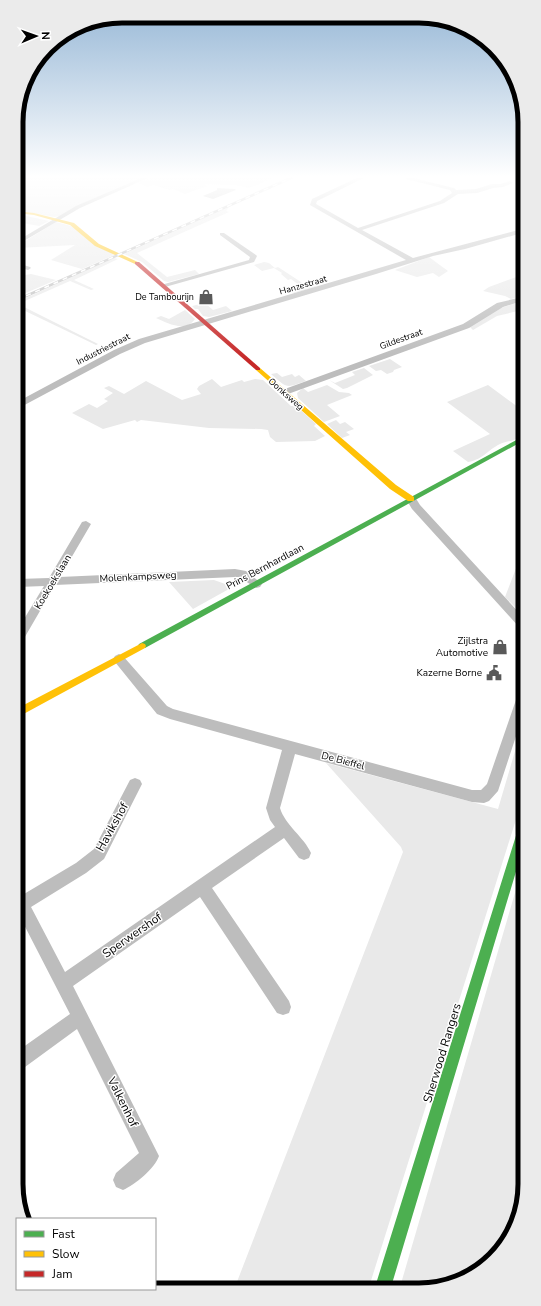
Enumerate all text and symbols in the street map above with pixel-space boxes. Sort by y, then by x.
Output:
north arrow [16,16,56,56]
text: N [38,31,53,40]
street label: Hanzestraat [278,272,329,298]
shop icon: De Tambourijn [197,288,215,306]
place label: De Tambourijn [135,291,194,303]
street label: Gildestraat [378,325,425,352]
street label: Industriestraat [74,330,133,368]
street label: Oonksweg [266,375,306,413]
street label: Prins Bernhardlaan [224,541,306,593]
street label: Koekoekslaan [31,552,75,612]
street label: Molenkampsweg [99,568,177,586]
place label: Zijlstra Automotive [436,634,488,660]
shop icon: Zijlstra Automotive [491,638,509,656]
public building icon: Kazerne Borne [485,664,503,682]
place label: Kazerne Borne [417,666,482,680]
street label: De Bieffel [320,748,366,774]
street label: Havikshof [92,799,132,854]
street label: Sperwershof [99,908,166,961]
street label: Sherwood Rangers [419,1001,465,1105]
street label: Valkenhof [103,1073,143,1131]
legend [16,1218,156,1290]
text: Fast [52,1226,75,1242]
text: Slow [52,1246,80,1262]
text: Jam [51,1266,73,1282]

